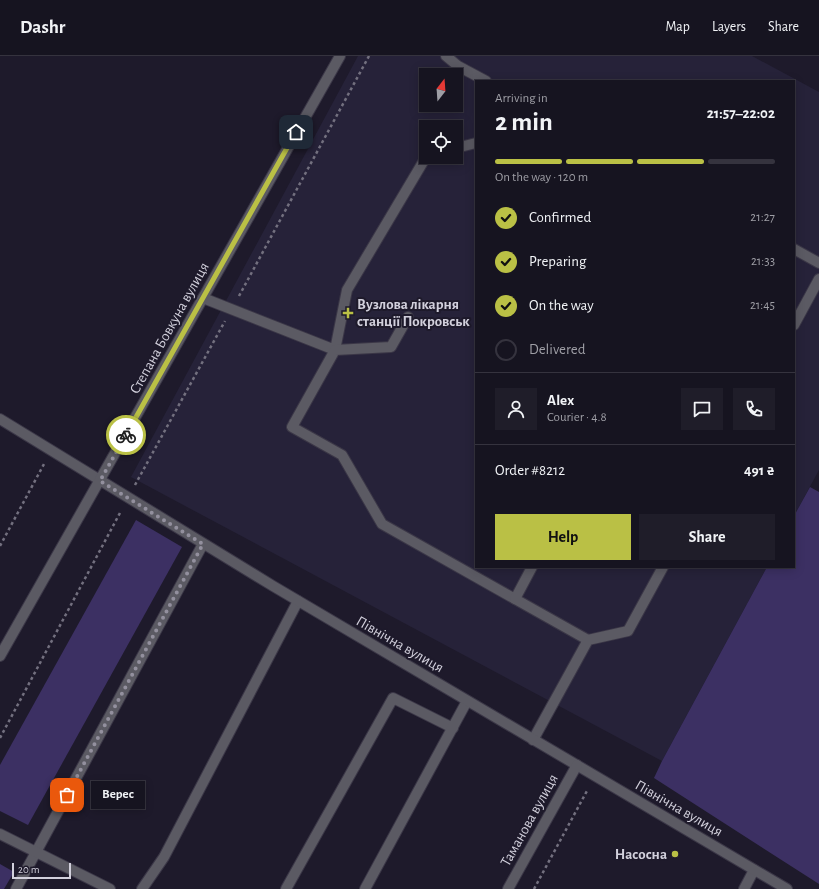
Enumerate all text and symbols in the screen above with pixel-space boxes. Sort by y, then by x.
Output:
text: Dashr [20,18,65,37]
text: Map [665,20,690,34]
text: Layers [712,20,746,34]
text: Share [768,20,799,34]
north arrow [419,68,463,112]
map controls [419,68,463,164]
text: Arriving in [495,92,548,105]
text: 21:57–22:02 [707,106,775,121]
text: 2 min [495,109,553,135]
pin [279,115,313,149]
button: locate [419,120,463,164]
icon: home [285,121,307,143]
text: On the way · 120 m [495,171,588,184]
icon: check [495,207,517,229]
text: Confirmed [529,210,591,225]
text: 21:27 [750,211,775,224]
icon: check [495,251,517,273]
text: Preparing [529,254,586,269]
text: 21:33 [751,255,775,268]
street label: Степана Бовкуна вулиця [127,260,212,397]
icon: check [495,295,517,317]
place label: Вузлова лікарня станції Покровськ [357,297,470,329]
text: On the way [529,298,594,313]
text: 21:45 [750,299,775,312]
marker: Вузлова лікарня станції Покровськ [342,307,354,319]
text: Delivered [529,342,586,357]
button: person [495,388,537,430]
button: chat [681,388,723,430]
button: phone [733,388,775,430]
text: Alex [547,393,574,408]
text: Courier · 4.8 [547,411,607,424]
courier [106,415,146,455]
icon: bike [115,424,137,446]
text: Order #8212 [495,463,565,478]
text: 491 ₴ [744,463,775,478]
button: Help [495,514,631,560]
button: Share [639,514,775,560]
street label: Північна вулиця [353,613,446,676]
street label: Таманова вулиця [498,772,561,869]
street label: Північна вулиця [632,777,725,840]
pin [50,778,84,812]
callout: Верес [91,781,145,809]
icon: bag [56,784,78,806]
text: Верес [102,788,134,801]
place label: Насосна [615,847,667,862]
marker: Насосна [670,849,680,859]
scale bar [12,861,71,880]
text: 20 m [18,864,39,875]

